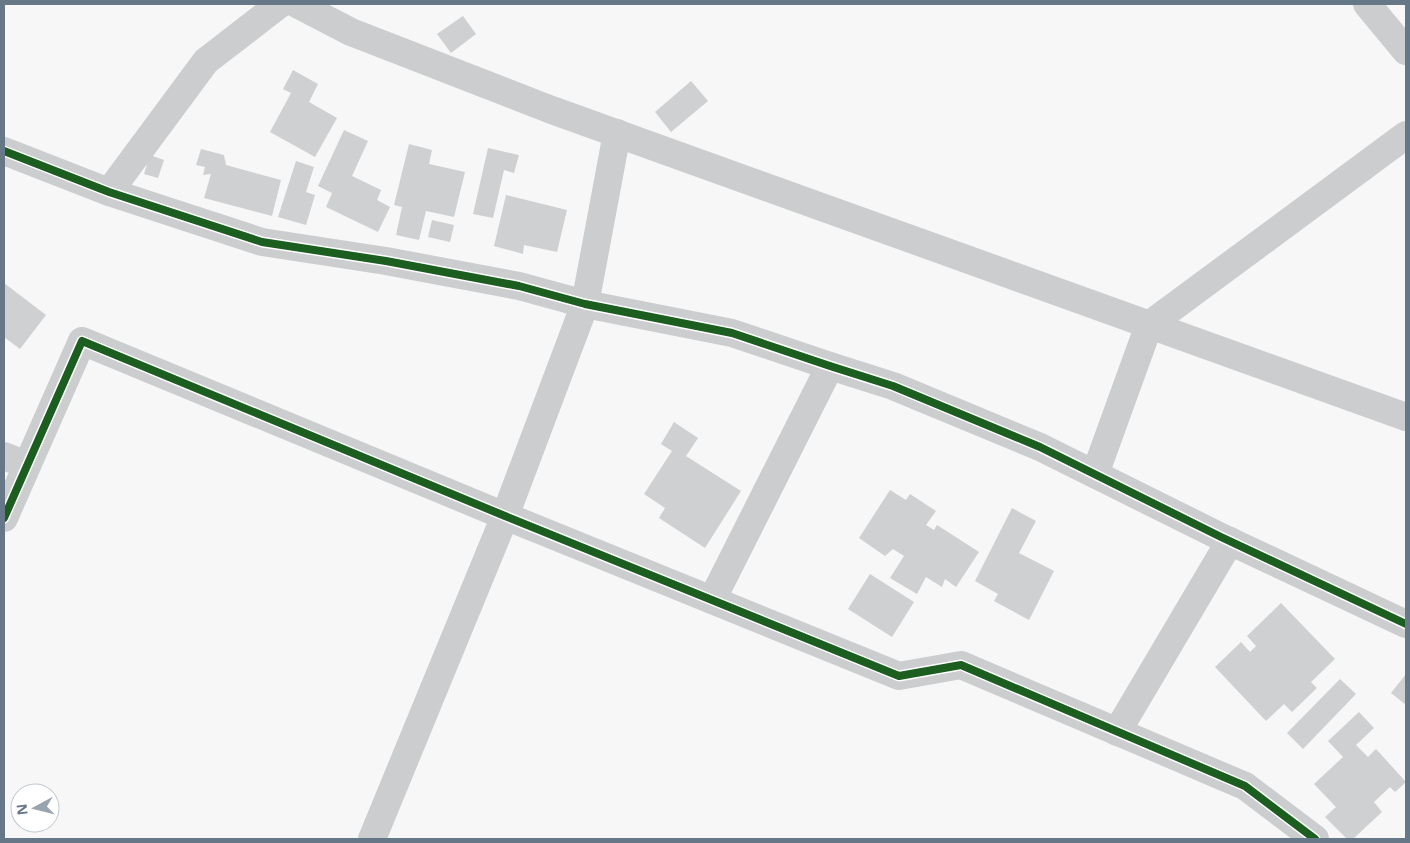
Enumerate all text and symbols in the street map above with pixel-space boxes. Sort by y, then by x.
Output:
north arrow [10,783,60,833]
text: N [11,803,32,816]

